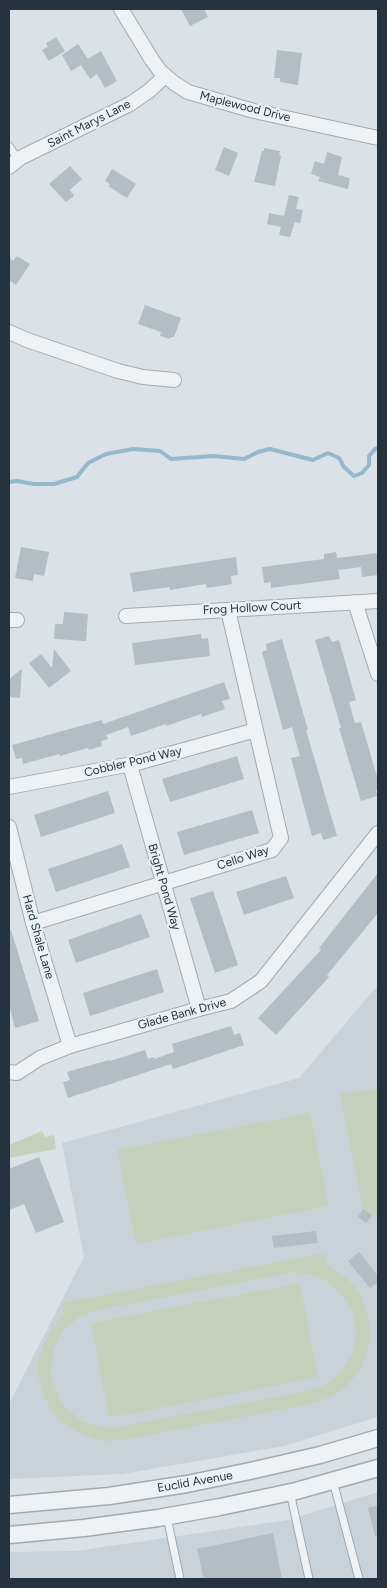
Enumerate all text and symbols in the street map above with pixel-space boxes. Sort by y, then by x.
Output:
street label: Maplewood Drive [198,89,292,125]
street label: Saint Marys Lane [45,97,133,151]
street label: Frog Hollow Court [202,598,302,618]
street label: Cobbler Pond Way [83,744,183,780]
street label: Bright Pond Way [145,842,183,932]
street label: Cello Way [215,843,271,873]
street label: Hard Shale Lane [19,893,57,981]
street label: Glade Bank Drive [136,995,228,1033]
street label: Euclid Avenue [156,1468,234,1496]

